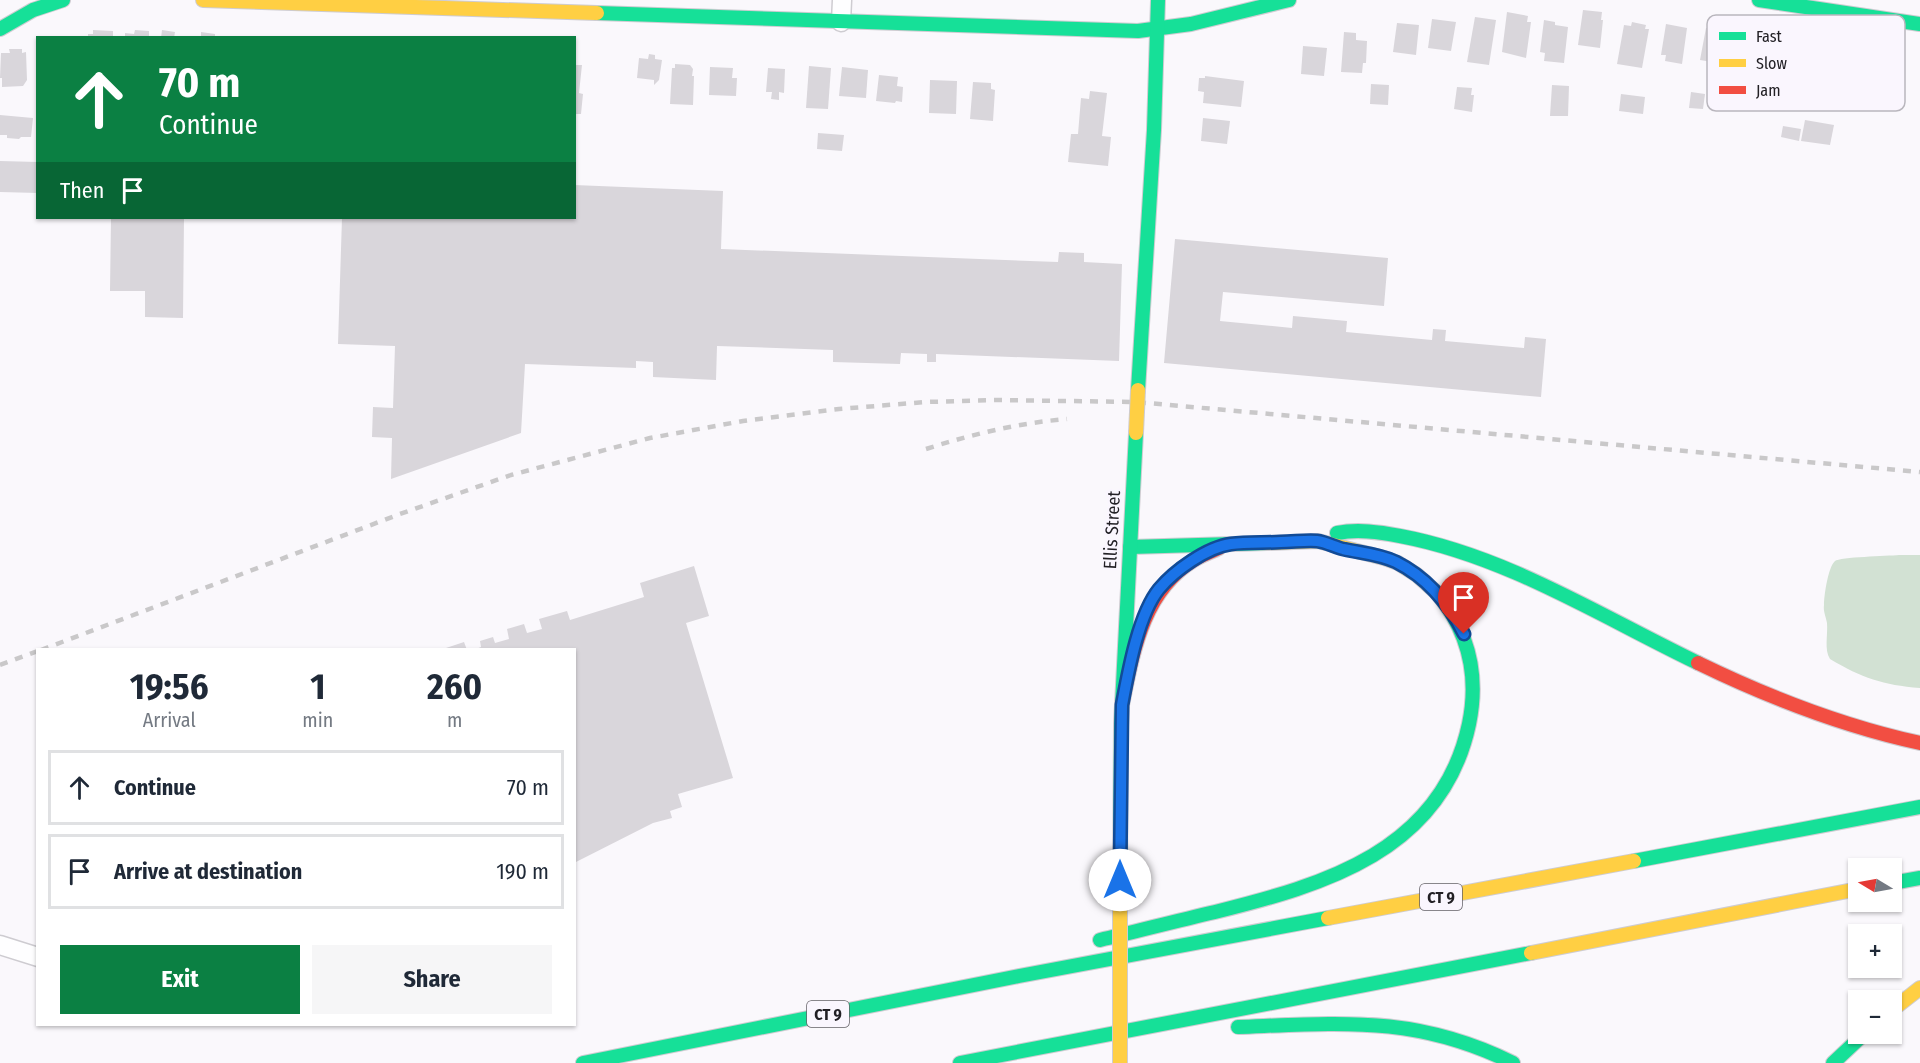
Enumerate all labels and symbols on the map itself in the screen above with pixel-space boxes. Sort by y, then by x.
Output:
legend [1707,15,1905,111]
text: Fast [1756,27,1783,46]
text: Slow [1756,54,1787,73]
text: Jam [1756,81,1781,100]
street label: Ellis Street [1099,490,1125,570]
pin [1438,572,1489,634]
position arrow [1088,848,1152,912]
north arrow [1848,858,1902,912]
road number: CT 9 [1420,884,1462,910]
road number: CT 9 [807,1001,849,1027]

